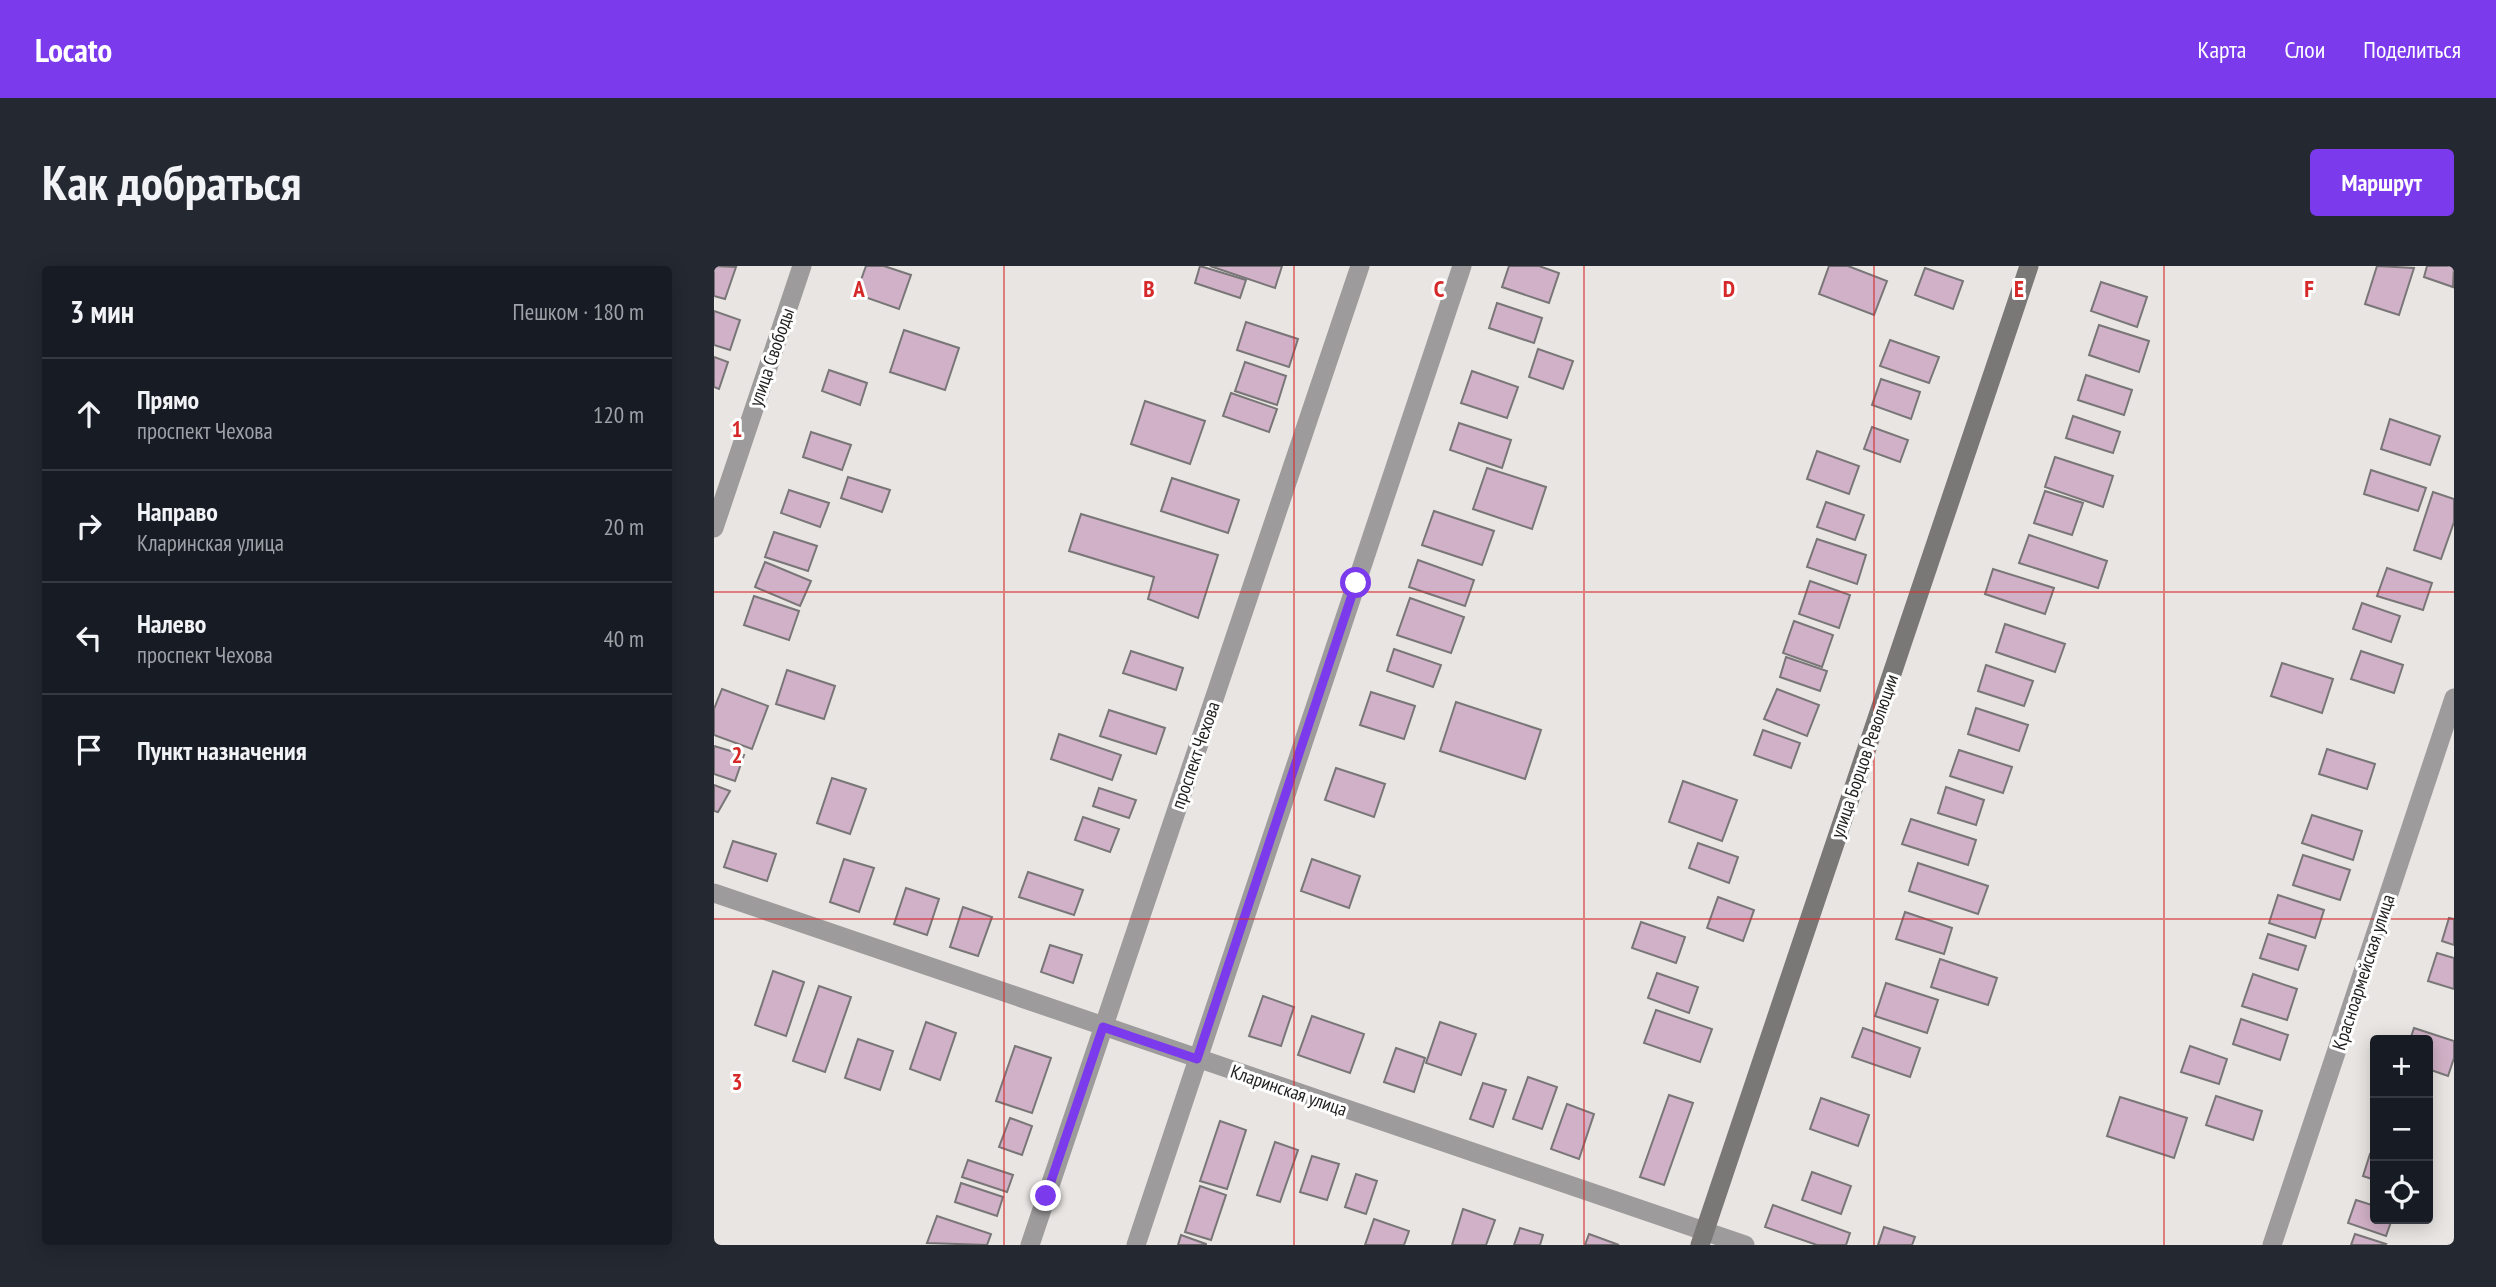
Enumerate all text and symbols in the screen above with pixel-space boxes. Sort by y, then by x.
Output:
text: Locato [35,28,112,71]
text: Карта [2198,34,2246,65]
text: Слои [2284,34,2325,65]
text: Поделиться [2363,34,2461,65]
button: Маршрут [2310,149,2454,216]
text: Как добраться [42,150,301,214]
text: A [852,274,865,303]
text: B [1143,274,1155,303]
text: C [1434,274,1445,303]
text: D [1723,274,1735,303]
text: E [2014,274,2024,303]
text: F [2304,274,2314,303]
text: 3 мин [70,292,134,331]
text: Пешком · 180 m [513,297,644,326]
street label: улица Свободы [743,305,799,409]
text: Прямо [137,383,199,416]
icon: ahead [70,395,108,433]
text: 120 m [593,400,644,429]
text: 1 [732,414,743,443]
text: проспект Чехова [137,416,273,445]
text: Направо [137,495,218,528]
icon: right [70,507,108,545]
text: 20 m [603,512,644,541]
text: Кларинская улица [137,528,284,557]
route start [1340,567,1371,598]
text: Налево [137,607,206,640]
icon: left [70,619,108,657]
text: 40 m [603,624,644,653]
text: проспект Чехова [137,640,273,669]
street label: улица Борцов Революции [1825,671,1903,841]
street label: проспект Чехова [1165,698,1225,812]
icon: arrive [70,731,108,769]
text: Пункт назначения [137,734,307,767]
text: 2 [732,740,743,769]
street label: Красноармейская улица [2326,891,2400,1053]
map controls [2370,1035,2433,1224]
button: + [2370,1035,2433,1098]
street label: Кларинская улица [1228,1059,1350,1121]
text: 3 [732,1067,743,1096]
button: − [2370,1098,2433,1161]
button: locate [2370,1161,2433,1224]
route end [1030,1180,1061,1211]

